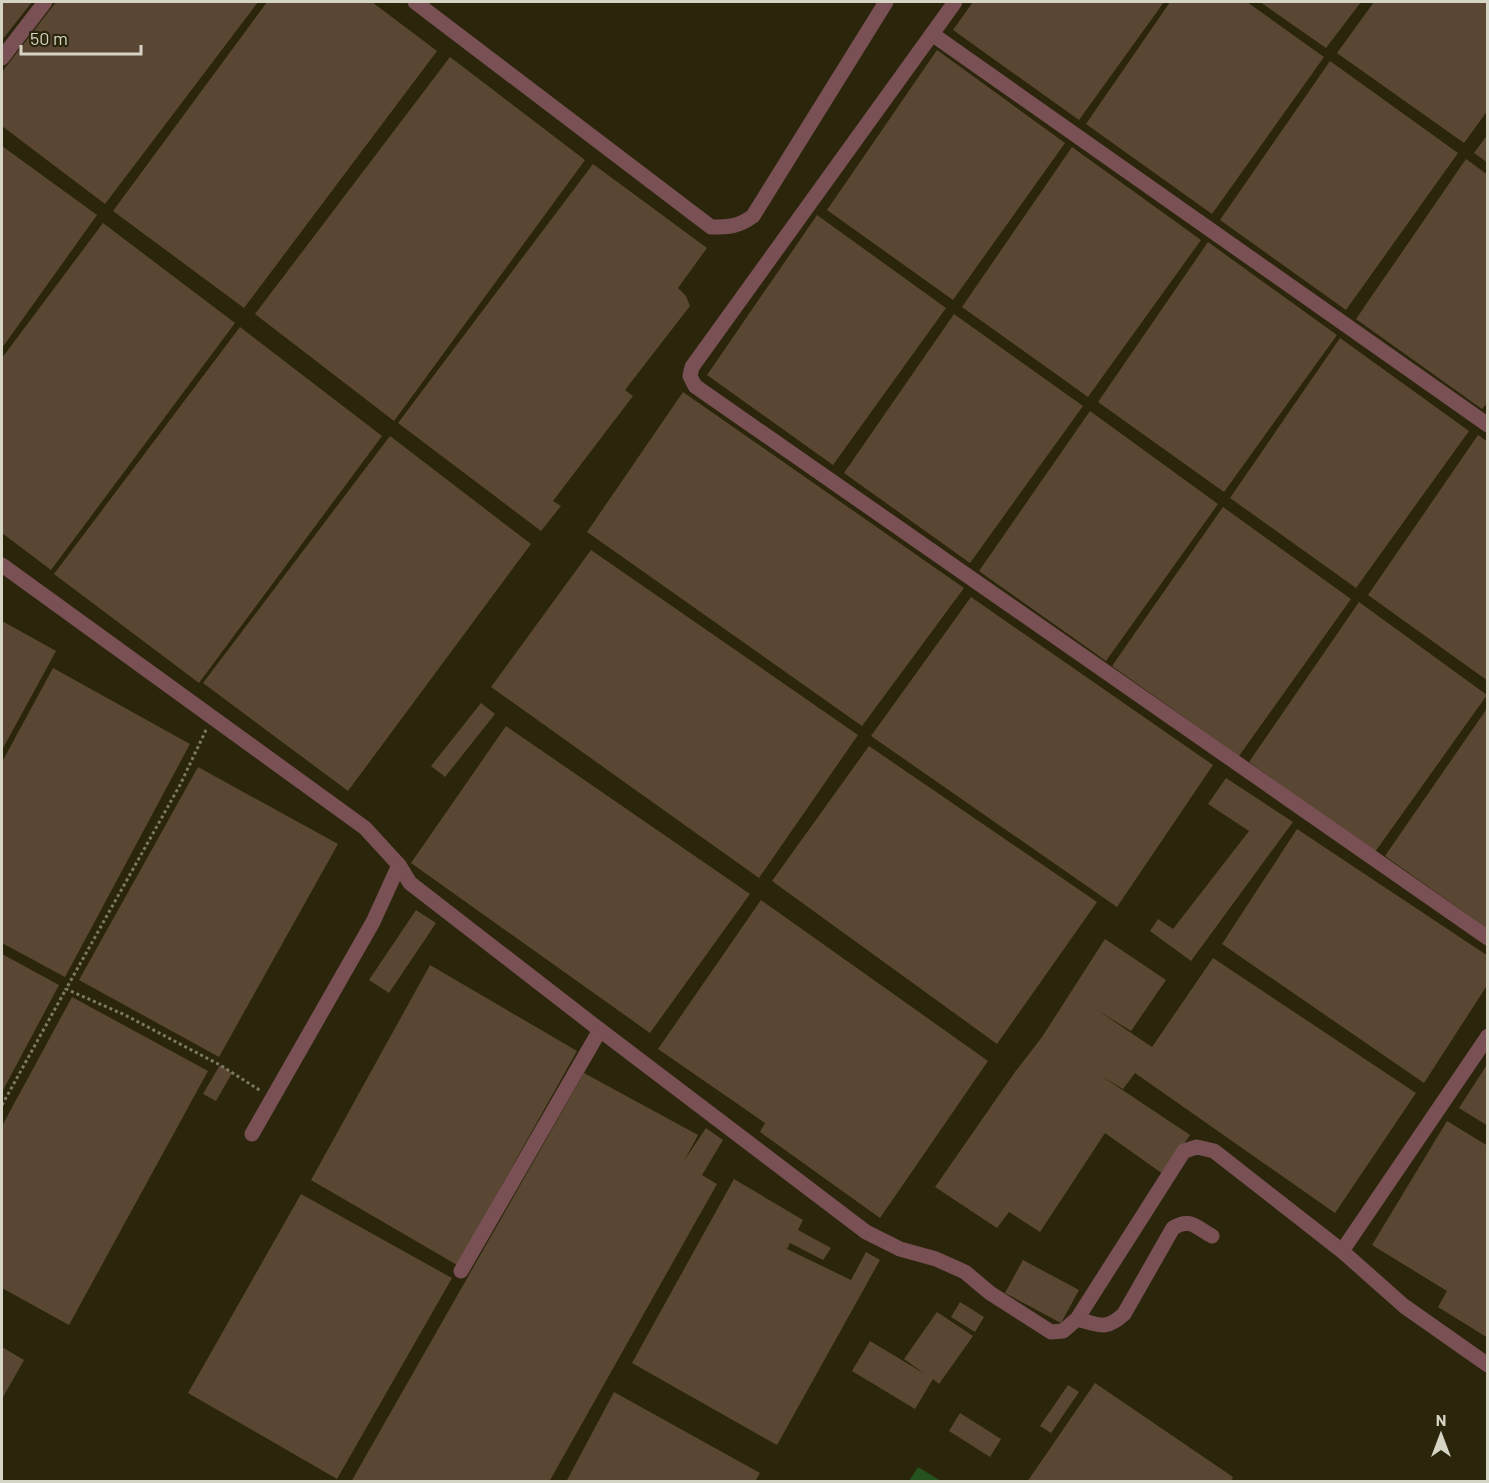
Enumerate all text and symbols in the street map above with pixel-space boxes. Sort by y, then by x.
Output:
scale bar [21,18,141,56]
text: 50 m [30,27,68,49]
north arrow [1411,1405,1471,1465]
text: N [1436,1410,1446,1429]

